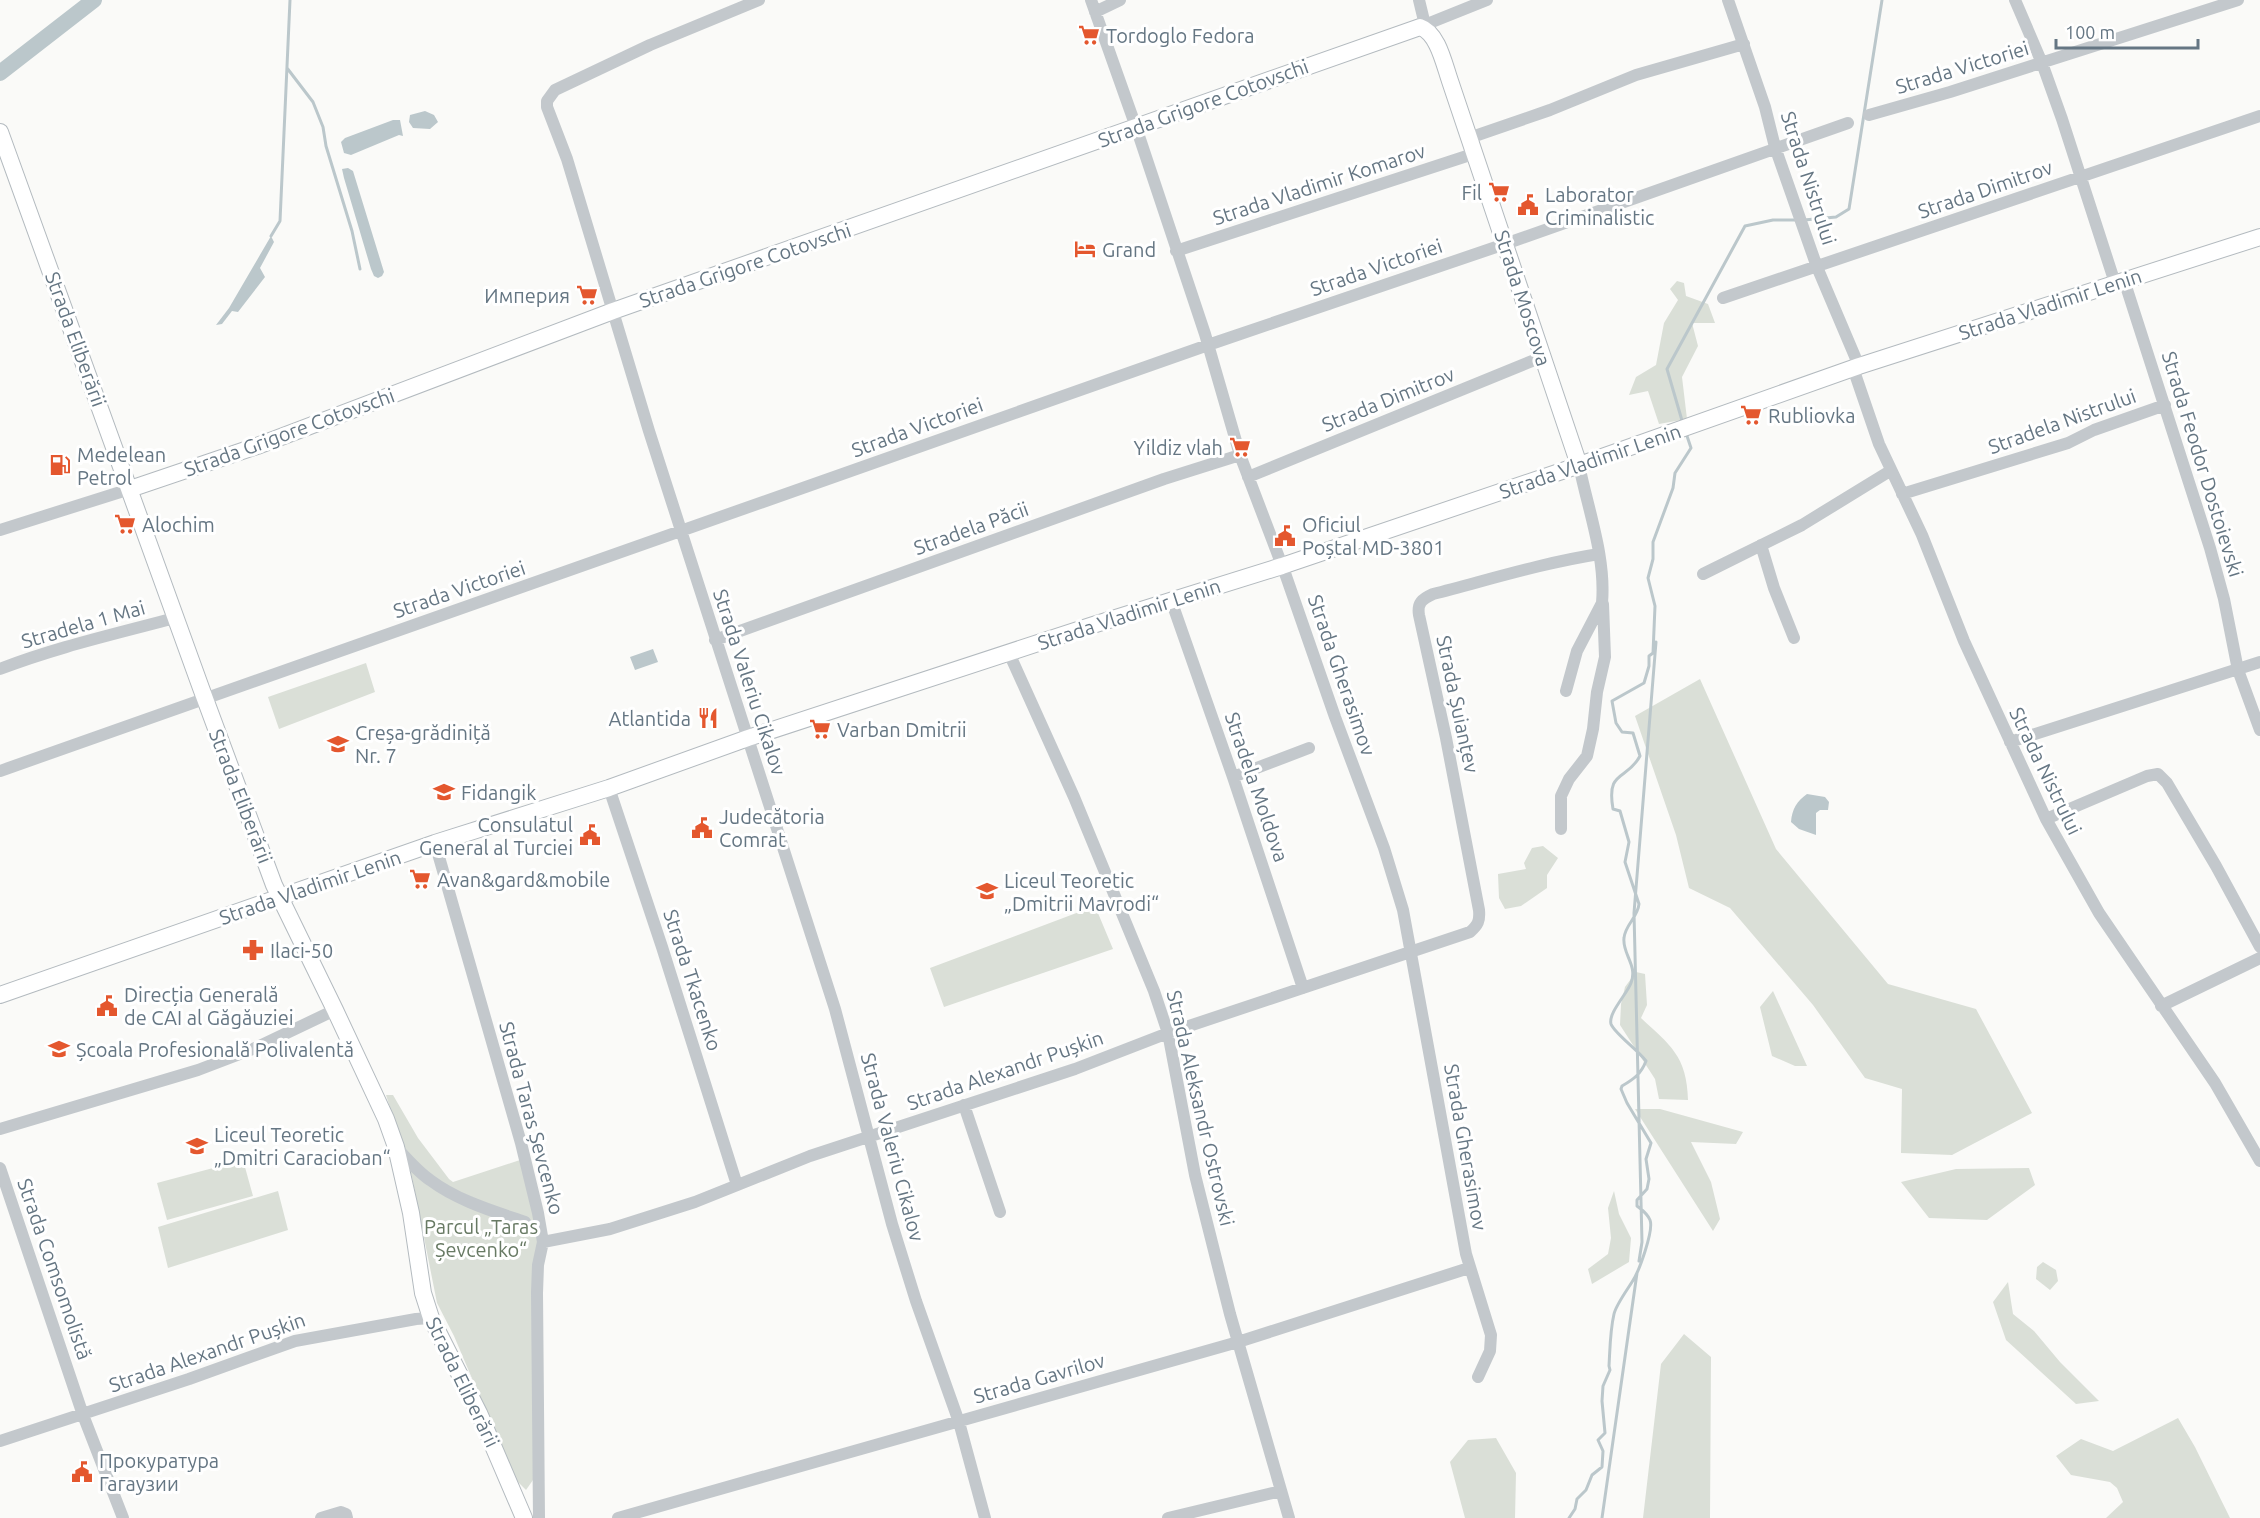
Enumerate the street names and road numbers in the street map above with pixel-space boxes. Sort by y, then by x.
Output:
street label: Strada Victoriei [1893,36,2031,98]
street label: Strada Grigore Cotovschi [1095,54,1311,152]
street label: Strada Nistrului [1777,108,1841,248]
street label: Strada Vladimir Komarov [1210,139,1428,229]
street label: Strada Dimitrov [1915,155,2055,223]
street label: Strada Grigore Cotovschi [636,218,854,312]
street label: Strada Moscova [1490,227,1556,369]
street label: Strada Victoriei [1307,234,1445,300]
street label: Strada Vladimir Lenin [1956,264,2144,344]
street label: Strada Eliberării [41,268,111,410]
street label: Strada Feodor Dostoievski [2158,348,2248,580]
street label: Strada Dimitrov [1318,362,1458,436]
street label: Strada Grigore Cotovschi [181,383,397,481]
street label: Stradela Nistrului [1985,384,2139,458]
street label: Strada Victoriei [848,393,986,461]
street label: Strada Vladimir Lenin [1496,419,1684,503]
street label: Stradela Păcii [911,497,1031,559]
street label: Strada Victoriei [390,556,528,622]
street label: Strada Vladimir Lenin [1035,574,1223,654]
street label: Strada Valeriu Cikalov [709,586,791,778]
street label: Strada Gherasimov [1304,592,1380,759]
street label: Stradela 1 Mai [19,595,147,653]
street label: Strada Șuianțev [1432,633,1484,775]
street label: Strada Nistrului [2005,704,2087,838]
street label: Stradela Moldova [1221,709,1293,865]
street label: Strada Eliberării [205,726,277,866]
street label: Strada Vladimir Lenin [216,845,404,929]
street label: Strada Tkacenko [659,906,727,1054]
street label: Strada Aleksandr Ostrovski [1163,988,1239,1228]
street label: Strada Taras Șevcenko [495,1019,569,1217]
street label: Strada Alexandr Pușkin [904,1026,1106,1114]
street label: Strada Valeriu Cikalov [857,1050,929,1244]
street label: Strada Gherasimov [1440,1062,1492,1232]
street label: Strada Comsomolistă [13,1175,97,1363]
street label: Strada Alexandr Pușkin [106,1308,308,1396]
street label: Strada Eliberării [422,1313,504,1451]
street label: Strada Gavrilov [971,1348,1107,1408]

